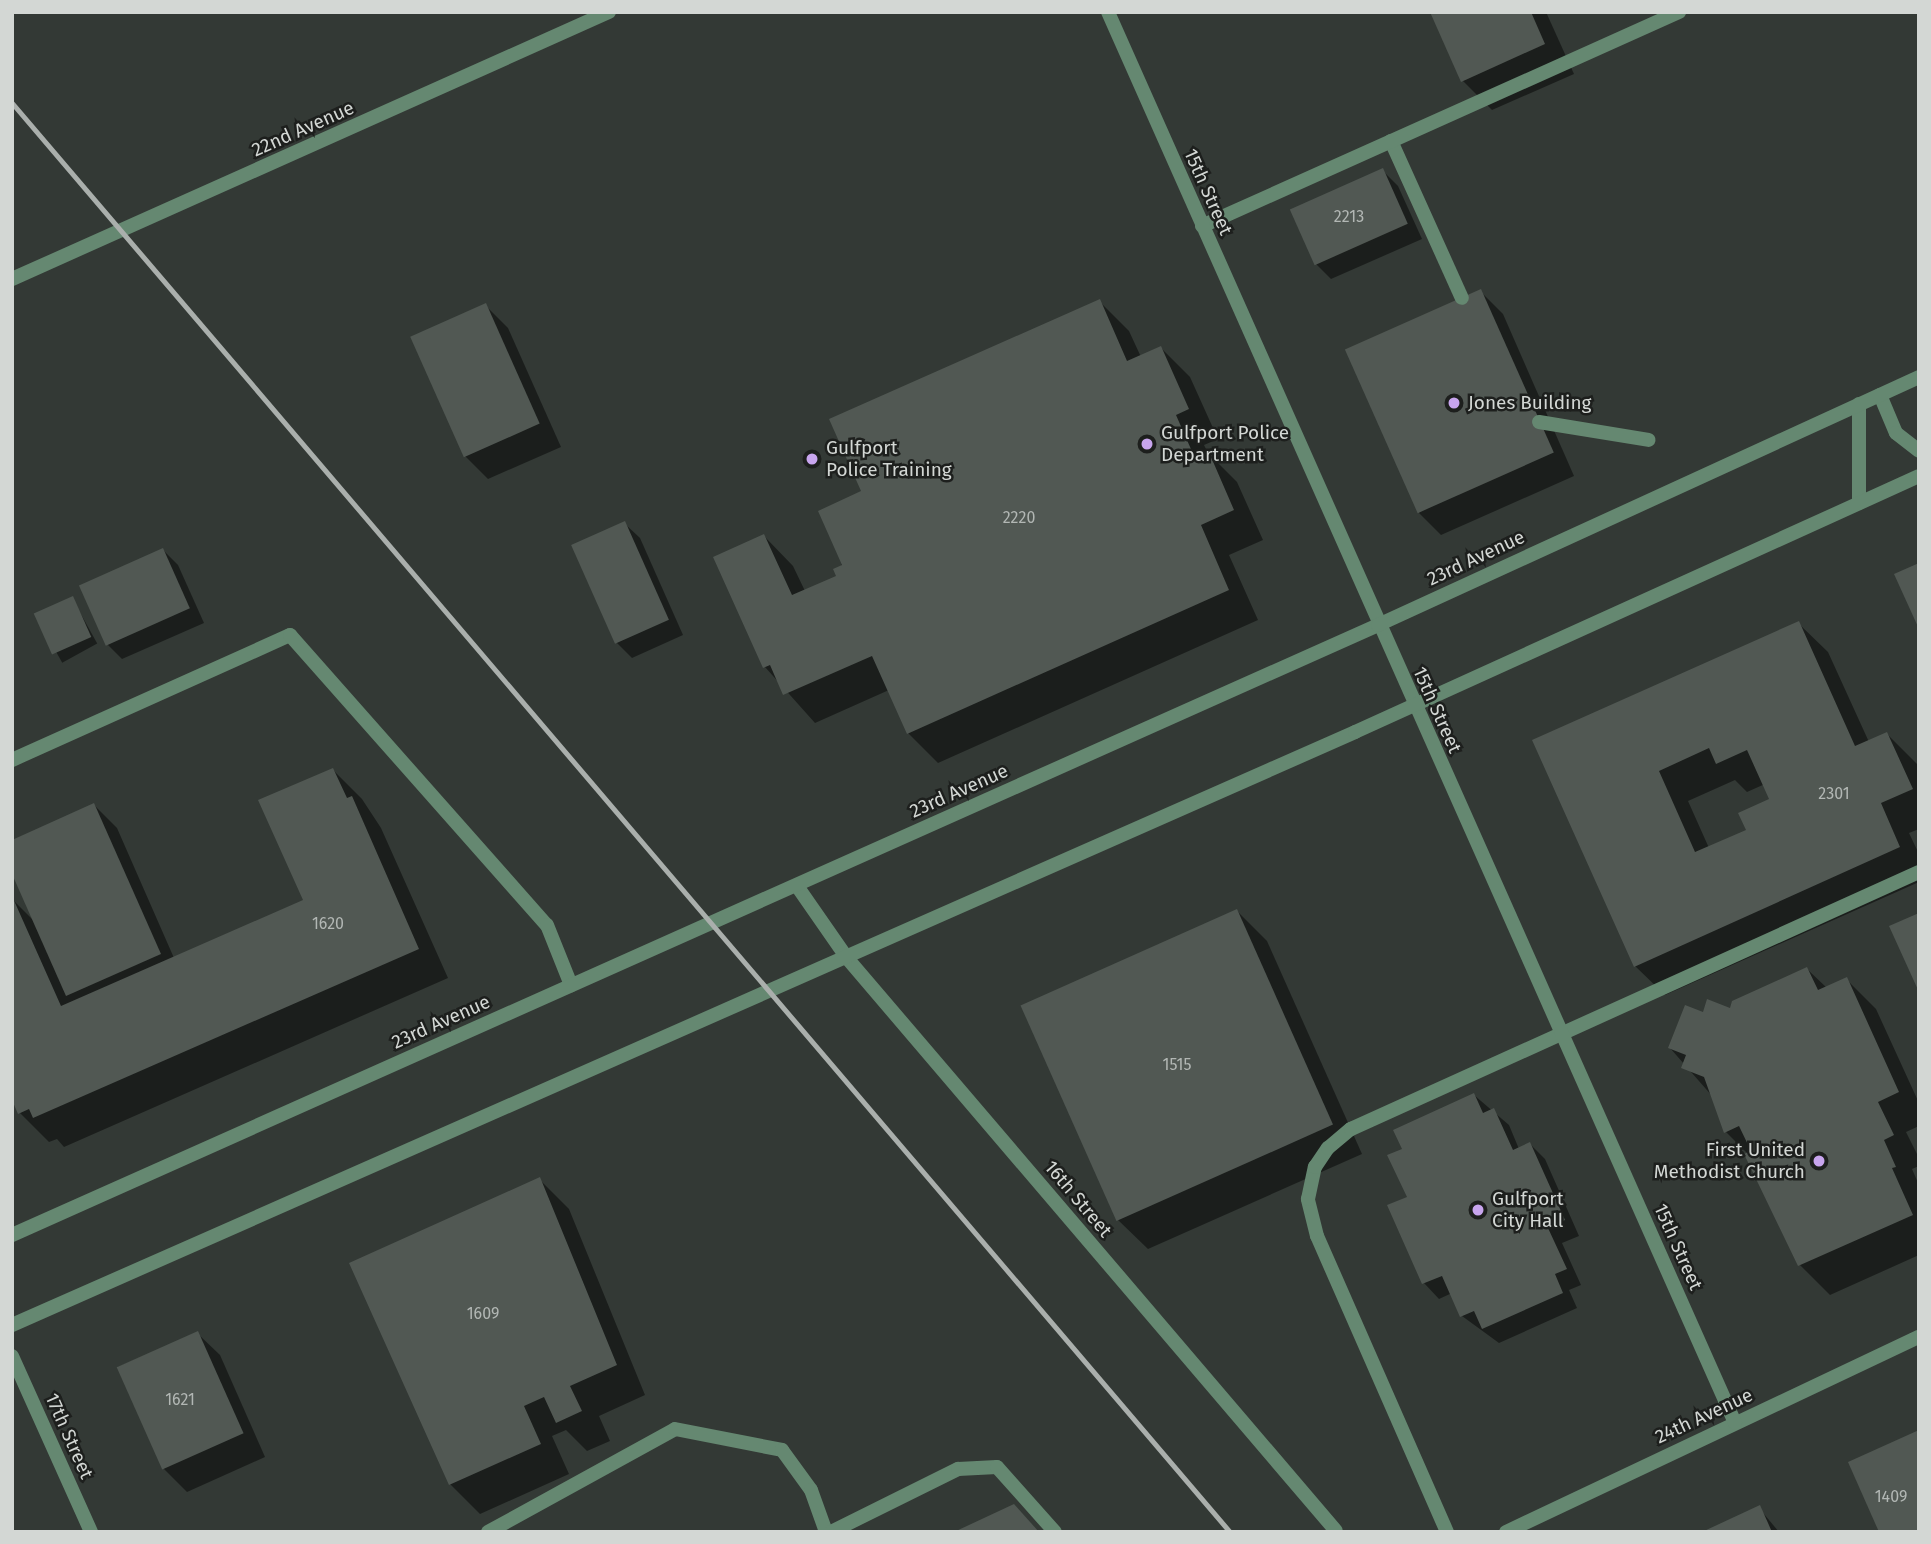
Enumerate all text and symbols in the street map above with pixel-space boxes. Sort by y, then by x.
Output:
street label: 22nd Avenue [248,96,358,162]
street label: 15th Street [1179,145,1237,239]
house number: 2213 [1334,207,1364,227]
place label: Jones Building [1468,392,1591,414]
marker: Jones Building [1446,395,1462,411]
place label: Gulfport Police Department [1161,422,1289,466]
marker: Gulfport Police Department [1139,436,1155,452]
place label: Gulfport Police Training [826,437,952,481]
marker: Gulfport Police Training [804,451,820,467]
house number: 2220 [1003,508,1035,528]
street label: 23rd Avenue [1424,525,1528,591]
street label: 15th Street [1408,663,1466,757]
street label: 23rd Avenue [906,759,1012,823]
house number: 2301 [1818,784,1850,804]
house number: 1620 [312,914,344,934]
street label: 23rd Avenue [388,990,494,1054]
house number: 1515 [1162,1055,1192,1075]
place label: First United Methodist Church [1654,1139,1805,1183]
marker: First United Methodist Church [1811,1153,1827,1169]
street label: 16th Street [1039,1156,1117,1242]
place label: Gulfport City Hall [1492,1188,1564,1232]
street label: 15th Street [1649,1200,1707,1294]
marker: Gulfport City Hall [1470,1202,1486,1218]
house number: 1609 [467,1304,499,1324]
street label: 24th Avenue [1652,1383,1756,1449]
street label: 17th Street [40,1390,98,1482]
house number: 1621 [165,1390,195,1410]
house number: 1409 [1875,1487,1907,1507]

